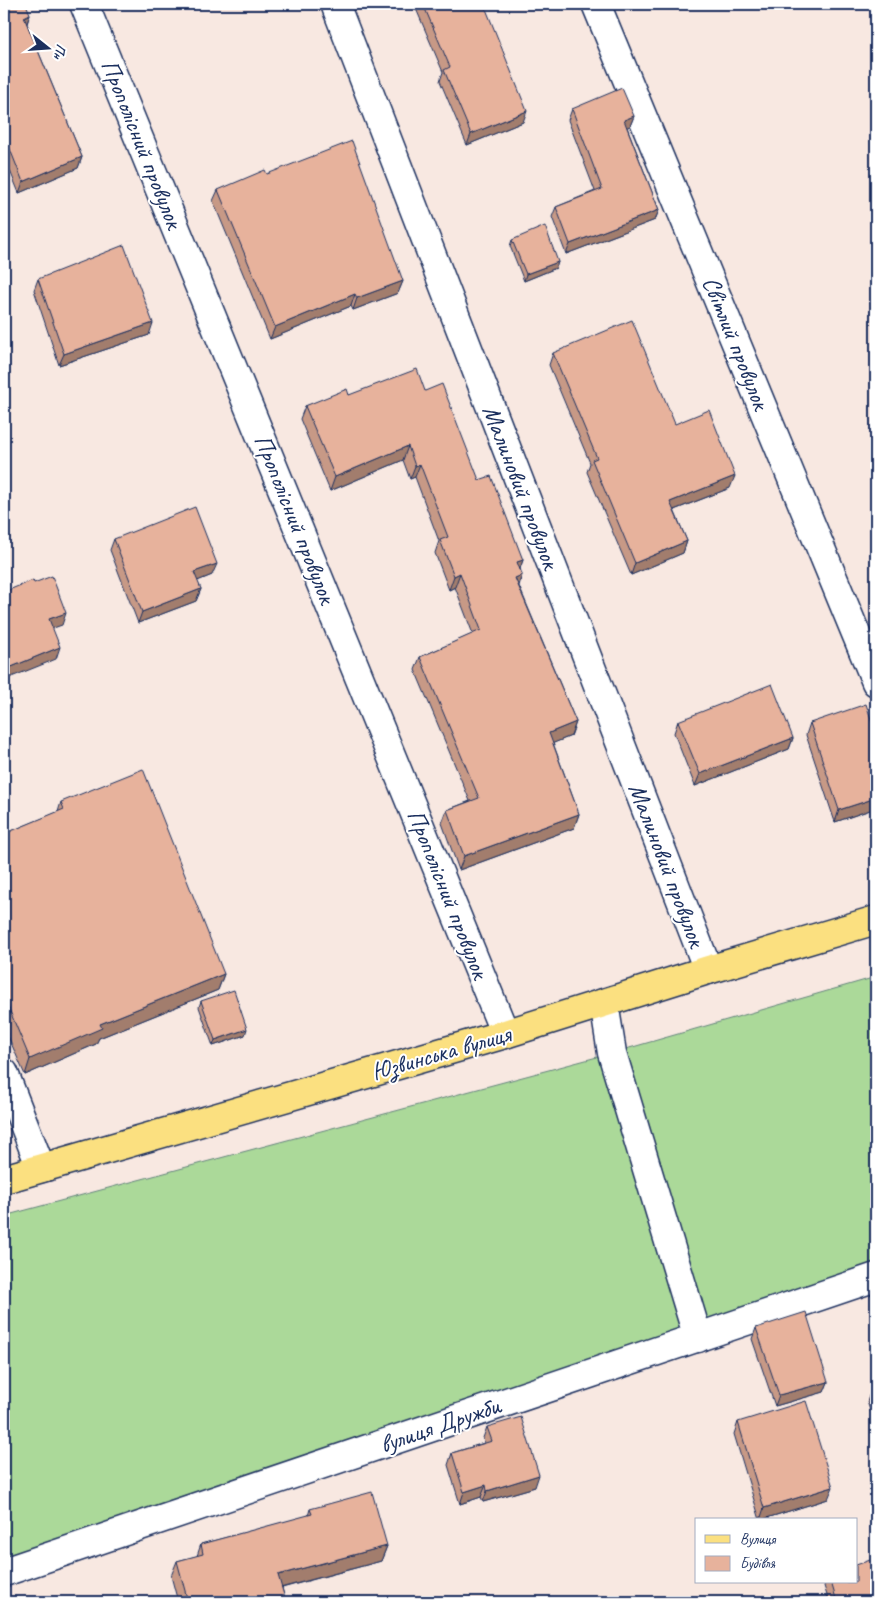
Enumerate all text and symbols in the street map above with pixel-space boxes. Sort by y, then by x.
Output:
north arrow [22,22,72,72]
text: Пн [49,42,70,62]
street label: Прополісний провулок [94,55,191,235]
street label: Світлий провулок [695,272,778,416]
street label: Малиновий провулок [475,401,568,575]
street label: Прополісний провулок [247,430,344,610]
street label: Малиновий провулок [621,779,714,953]
street label: Прополісний провулок [400,805,497,985]
street label: Юзвинська вулиця [368,1017,517,1089]
street label: вулиця Дружби [375,1389,506,1461]
legend [695,1518,858,1584]
text: Вулиця [740,1530,777,1549]
text: Будівля [740,1554,775,1573]

